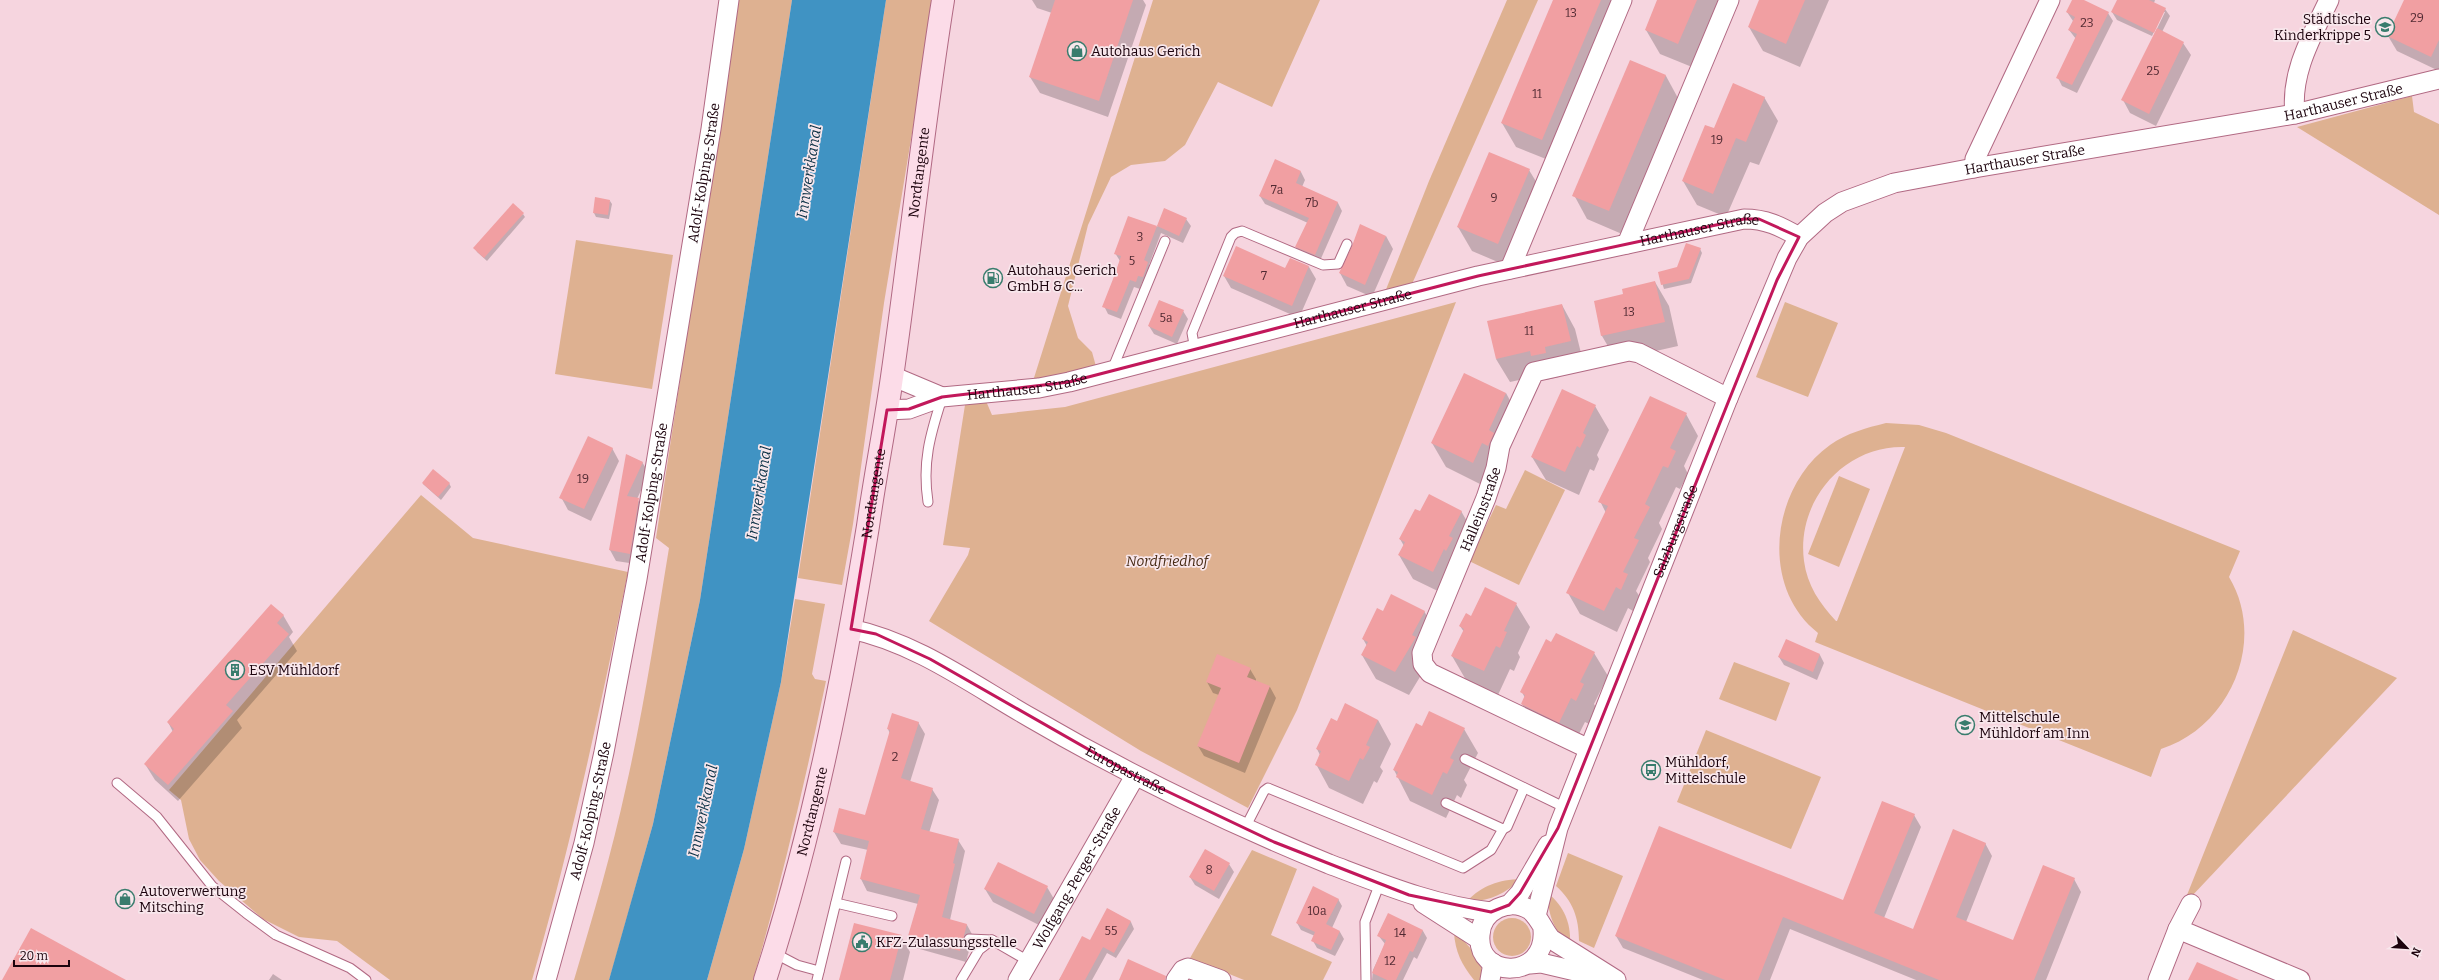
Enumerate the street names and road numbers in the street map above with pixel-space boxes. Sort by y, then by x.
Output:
street label: Harthauser Straße [2283,80,2405,125]
street label: Adolf-Kolping-Straße [684,102,724,244]
street label: Nordtangente [905,126,934,219]
street label: Harthauser Straße [1963,141,2086,179]
street label: Harthauser Straße [1638,211,1760,250]
street label: Harthauser Straße [1292,286,1414,332]
street label: Harthauser Straße [966,370,1089,404]
street label: Adolf-Kolping-Straße [632,422,672,564]
street label: Nordtangente [858,447,889,540]
street label: Halleinstraße [1457,465,1505,554]
street label: Salzburgstraße [1650,482,1702,580]
street label: Adolf-Kolping-Straße [566,740,615,882]
street label: Europastraße [1082,742,1169,798]
street label: Nordtangente [793,765,831,858]
street label: Wolfgang-Perger-Straße [1030,804,1125,952]

